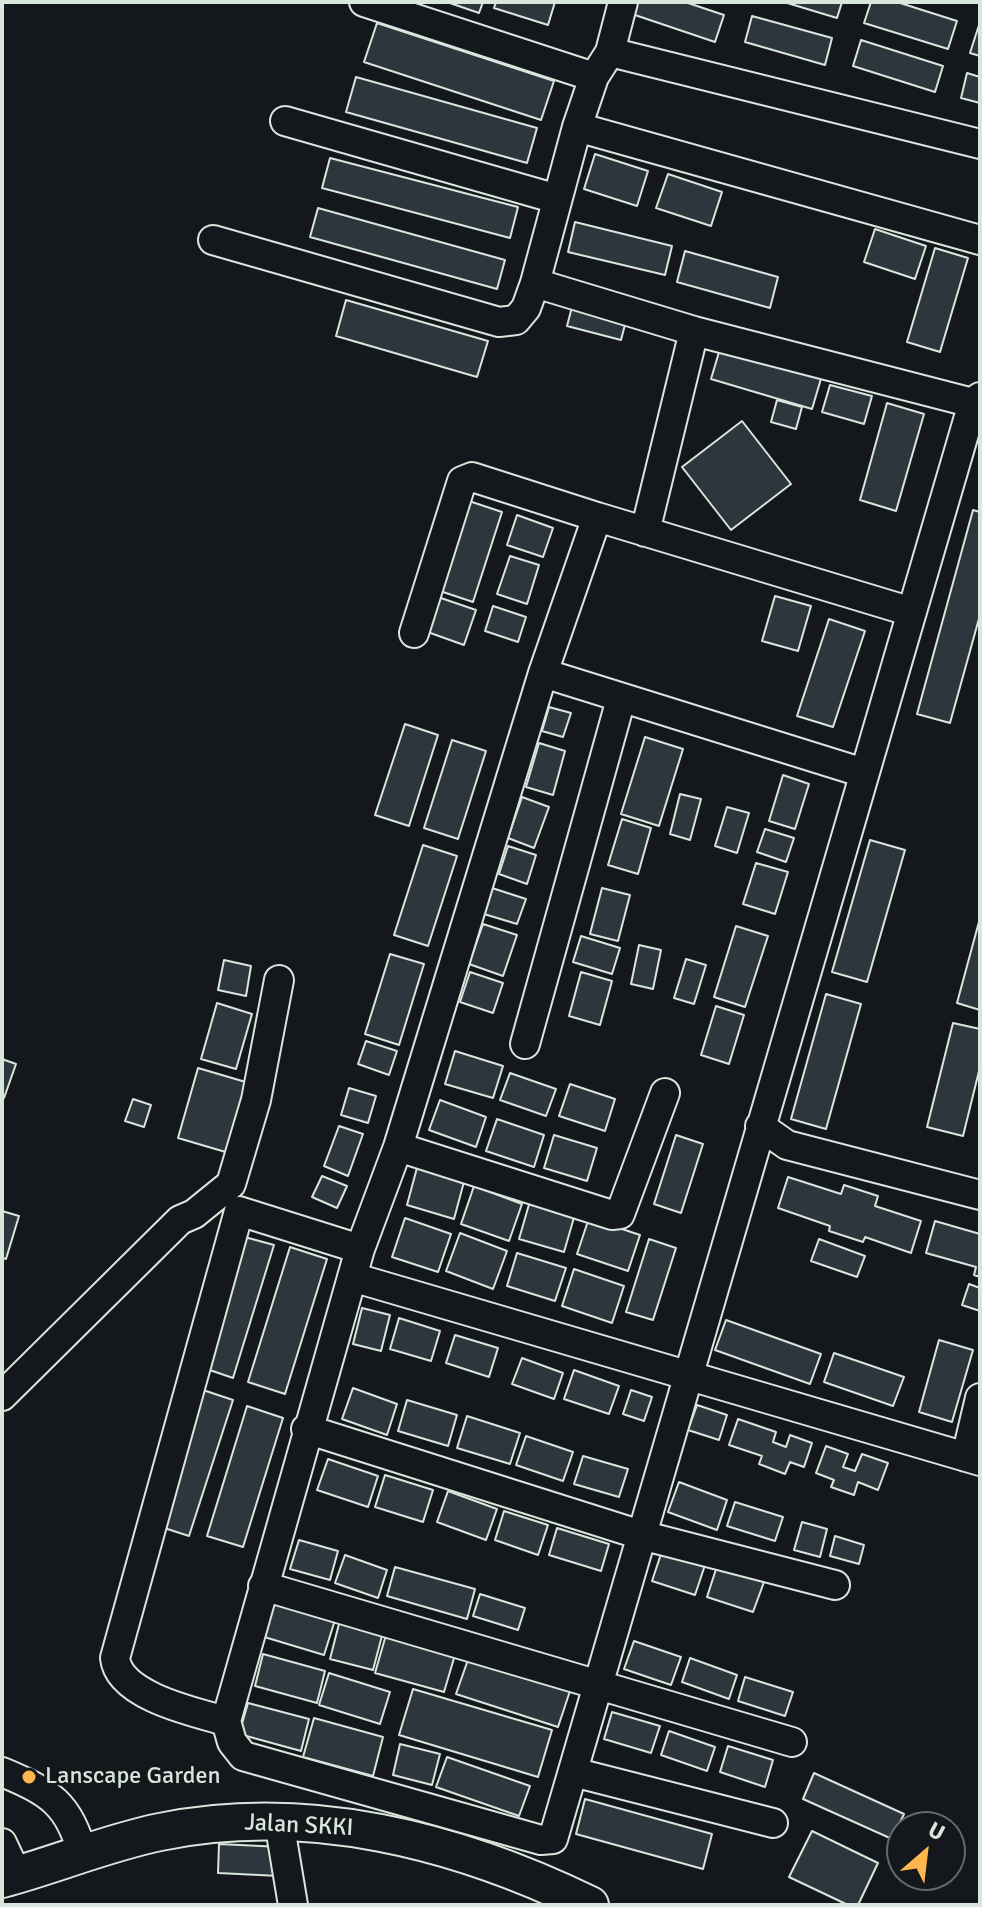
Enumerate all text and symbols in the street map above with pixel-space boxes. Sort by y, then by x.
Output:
place label: Lanscape Garden [45,1763,221,1791]
marker: Lanscape Garden [20,1768,38,1786]
street label: Jalan SKKI [244,1809,354,1843]
north arrow [886,1811,966,1891]
text: U [924,1816,949,1847]

